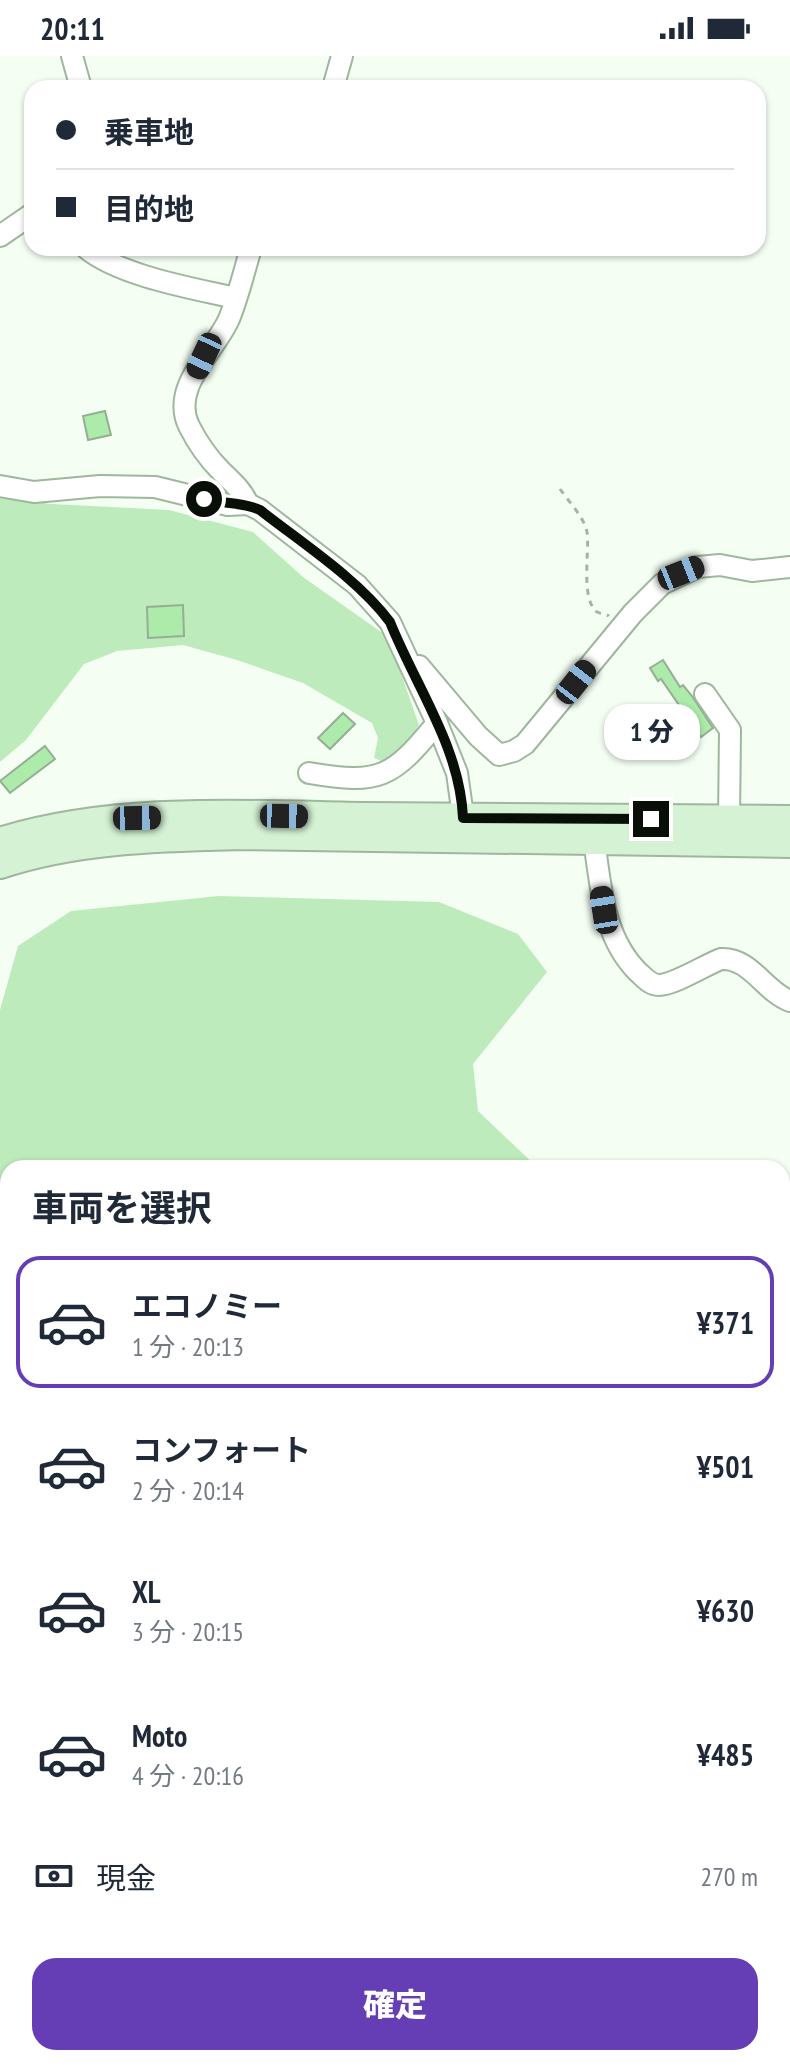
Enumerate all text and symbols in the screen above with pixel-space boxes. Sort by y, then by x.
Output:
text: 20:11 [40,9,105,48]
text: 乗車地 [104,112,194,151]
text: 目的地 [104,189,194,228]
car [183,329,225,383]
route start [186,481,222,517]
car [654,553,708,593]
car [552,656,600,708]
callout: 1 分 [603,703,699,759]
text: 1 分 [630,715,674,748]
route end [633,801,669,837]
car [260,804,308,828]
car [113,806,161,830]
car [588,884,620,936]
text: 車両を選択 [32,1184,212,1231]
icon: car [36,1286,108,1358]
text: エコノミー [132,1286,282,1325]
text: ¥371 [697,1303,754,1342]
text: 1 分 · 20:13 [132,1330,244,1363]
icon: car [36,1430,108,1502]
text: コンフォート [132,1430,311,1469]
text: ¥501 [697,1447,754,1486]
text: 2 分 · 20:14 [132,1474,244,1507]
text: XL [132,1572,161,1611]
icon: car [36,1574,108,1646]
text: ¥630 [697,1591,754,1630]
text: 3 分 · 20:15 [132,1615,244,1648]
text: Moto [132,1716,187,1755]
icon: car [36,1718,108,1790]
text: ¥485 [697,1735,754,1774]
text: 4 分 · 20:16 [132,1759,244,1792]
icon: cash [32,1854,76,1898]
text: 現金 [96,1858,156,1897]
text: 270 m [700,1860,758,1893]
button: 確定 [32,1958,758,2050]

